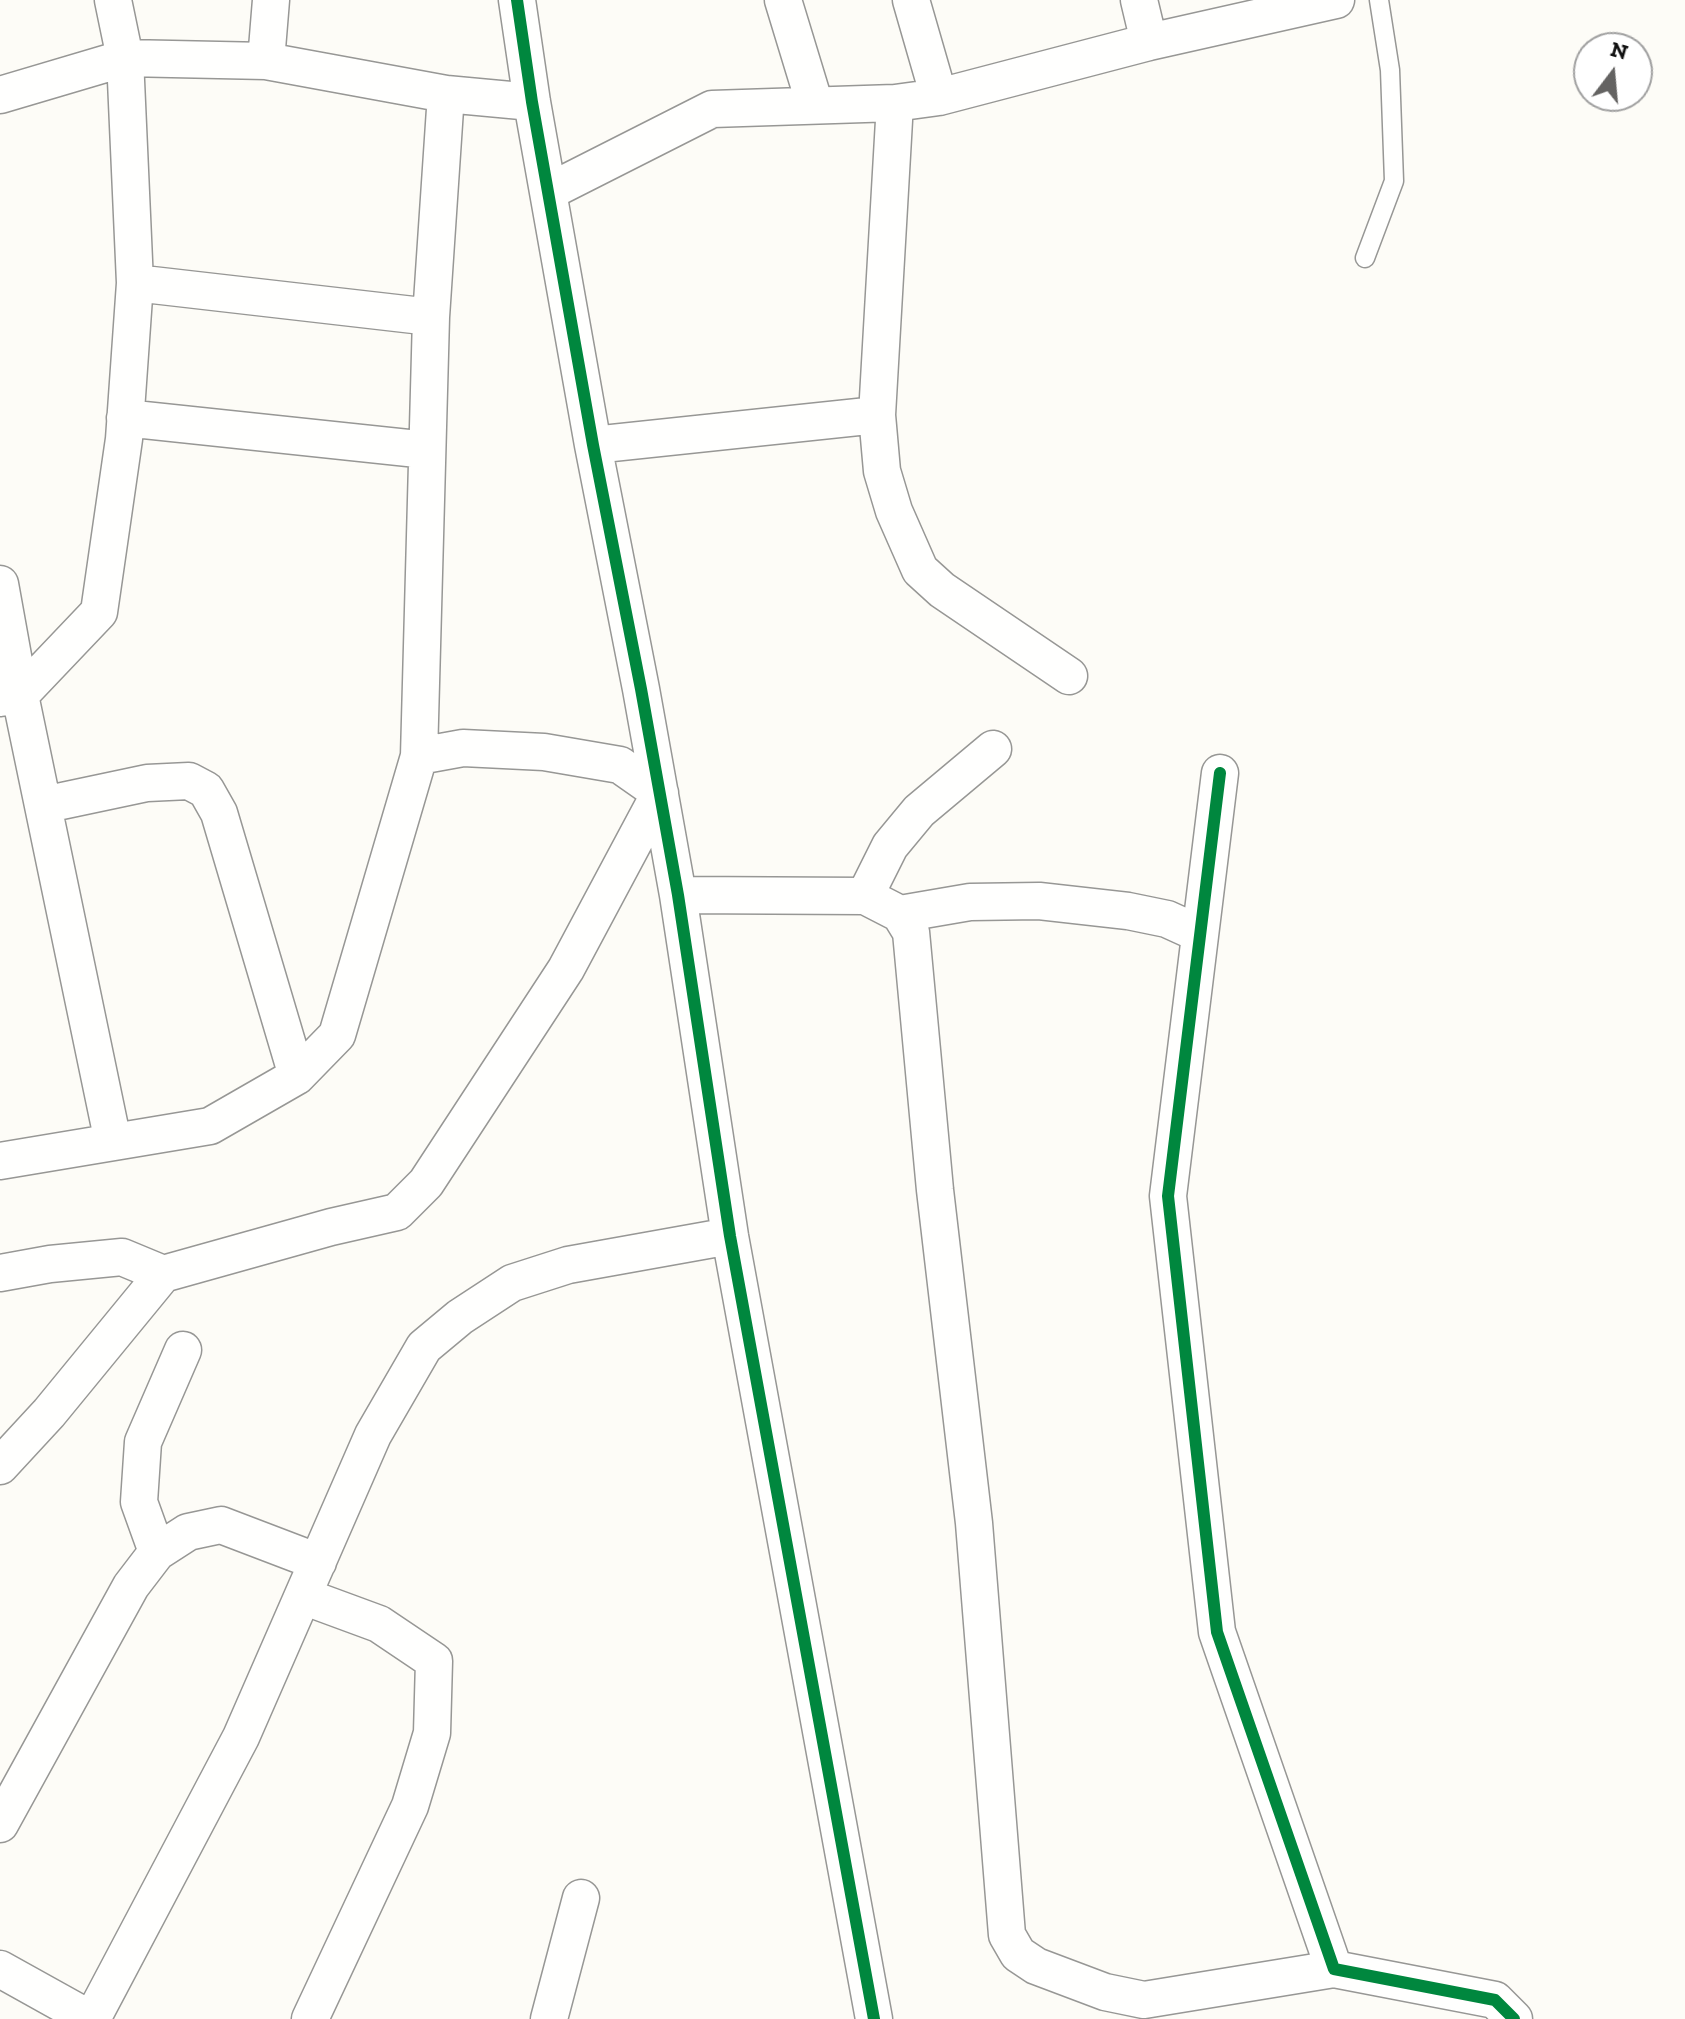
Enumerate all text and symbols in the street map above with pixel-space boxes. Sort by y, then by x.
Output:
north arrow [1573,32,1653,112]
text: N [1607,35,1631,66]

